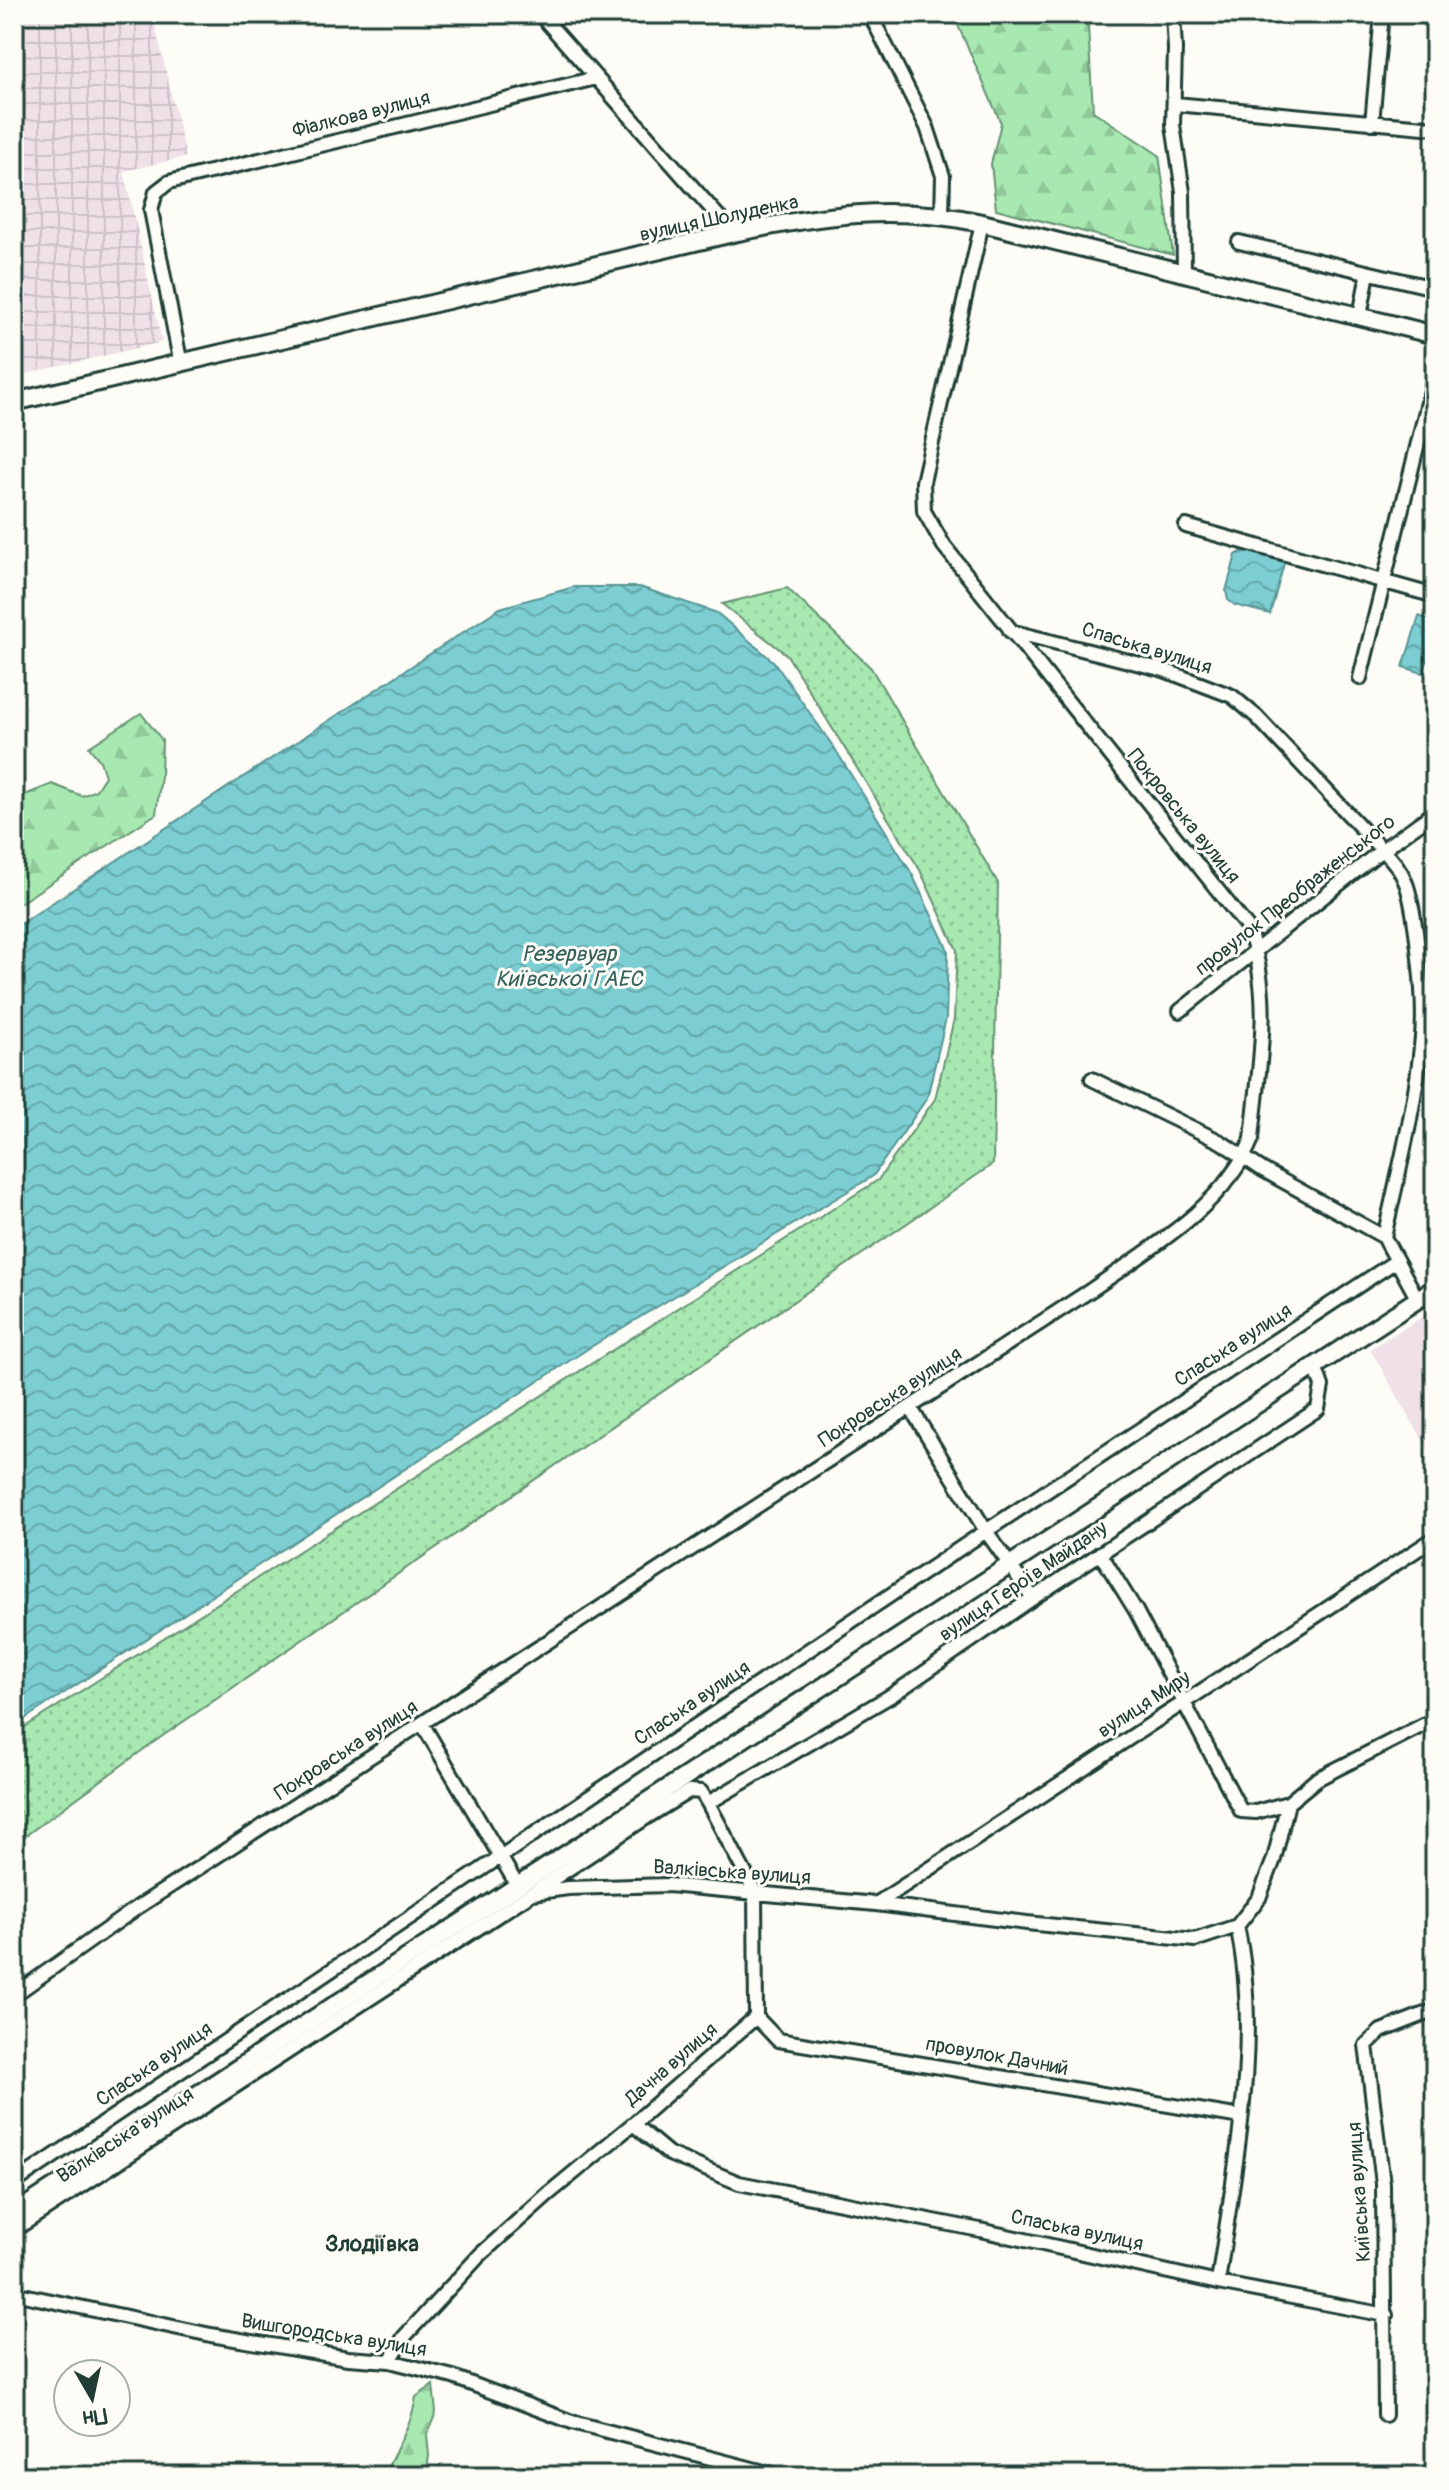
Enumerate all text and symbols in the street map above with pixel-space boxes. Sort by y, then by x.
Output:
street label: Фіалкова вулиця [290,85,432,143]
street label: вулиця Шолуденка [637,189,801,247]
street label: Спаська вулиця [1079,616,1215,680]
street label: Покровська вулиця [1122,744,1246,888]
street label: провулок Преображенського [1190,809,1400,981]
water label: Резервуар Київської ГАЕС [495,940,644,993]
street label: Спаська вулиця [1170,1298,1296,1392]
street label: Покровська вулиця [814,1341,966,1453]
street label: вулиця Героїв Майдану [934,1515,1112,1647]
street label: Спаська вулиця [629,1655,755,1751]
street label: вулиця Миру [1093,1665,1195,1743]
street label: Покровська вулиця [270,1694,422,1806]
street label: Валківська вулиця [652,1854,812,1890]
street label: Спаська вулиця [91,2016,217,2112]
street label: Дачна вулиця [619,2017,723,2112]
street label: провулок Дачний [924,2031,1070,2081]
street label: Валківська вулиця [52,2082,198,2188]
street label: Київська вулиця [1342,2121,1376,2263]
street label: Спаська вулиця [1008,2204,1146,2256]
district label: Злодіївка [325,2230,419,2258]
street label: Вишгородська вулиця [240,2308,428,2362]
north arrow [52,2358,132,2438]
text: Пн [81,2401,109,2432]

